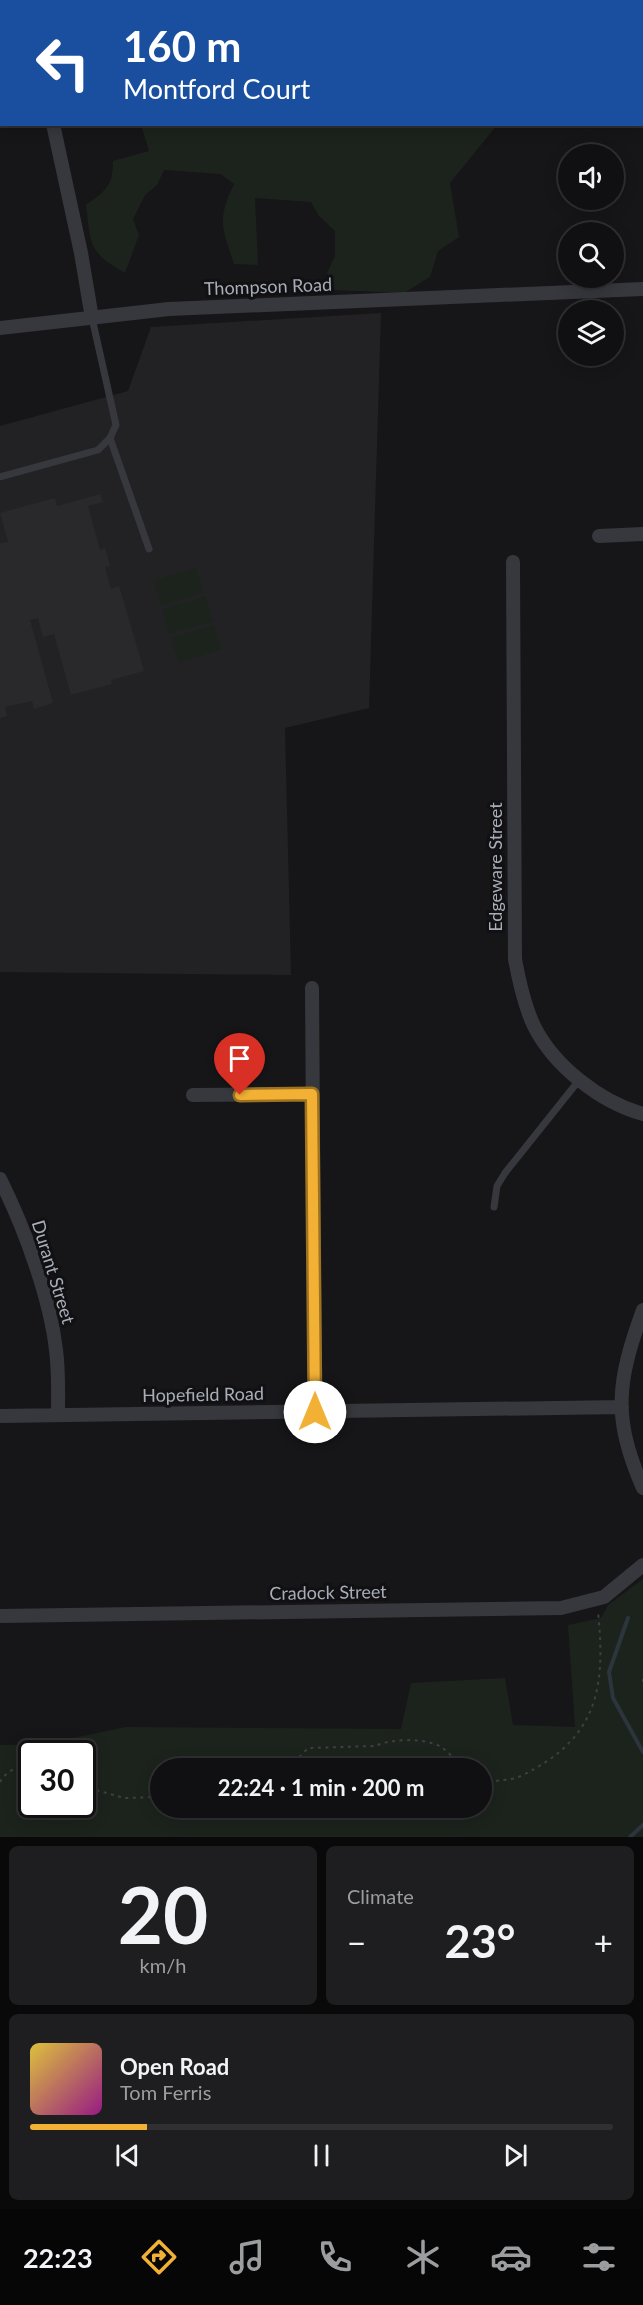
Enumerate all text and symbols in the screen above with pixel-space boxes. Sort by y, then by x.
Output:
text: 160 m [123,21,241,71]
icon: left [24,24,102,102]
text: Montford Court [123,72,310,105]
map controls [558,144,624,366]
button: sound [558,144,624,210]
button: search [558,222,624,288]
street label: Thompson Road [204,273,332,299]
button: layers [558,300,624,366]
street label: Edgeware Street [484,802,506,932]
pin [214,1033,265,1095]
icon: arrive [223,1042,256,1075]
street label: Durant Street [28,1217,80,1327]
position arrow [283,1380,347,1444]
street label: Hopefield Road [142,1382,264,1406]
street label: Cradock Street [269,1580,387,1604]
speed limit sign: 30 [18,1740,96,1818]
text: 22:24 · 1 min · 200 m [218,1774,424,1801]
text: 20 [118,1867,208,1961]
text: Climate [347,1884,414,1908]
text: 23° [445,1914,515,1968]
text: − [347,1922,366,1962]
text: + [594,1922,613,1962]
text: km/h [140,1953,186,1977]
text: Open Road [120,2053,229,2080]
text: Tom Ferris [120,2080,211,2104]
icon: previous [111,2139,144,2172]
icon: pause [305,2139,338,2172]
icon: next [499,2139,532,2172]
icon: directions [138,2236,180,2278]
icon: music [226,2236,268,2278]
icon: phone [314,2236,356,2278]
icon: climate [402,2236,444,2278]
icon: car [490,2236,532,2278]
icon: filters [578,2236,620,2278]
text: 22:23 [23,2241,93,2274]

